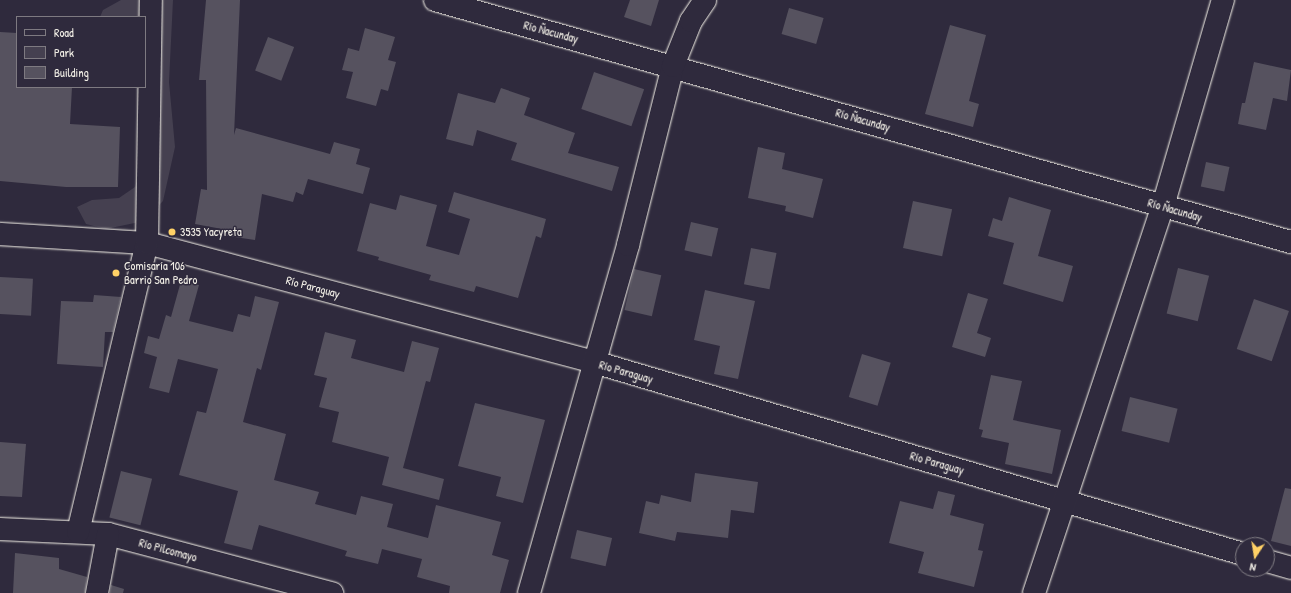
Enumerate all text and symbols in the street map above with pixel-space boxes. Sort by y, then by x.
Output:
legend [16,16,146,88]
street label: Río Ñacunday [522,18,580,46]
text: Road [54,24,74,41]
text: Park [54,44,74,61]
text: Building [54,64,89,81]
street label: Río Ñacunday [834,105,892,135]
street label: Río Ñacunday [1146,195,1204,225]
place label: 3535 Yacyreta [180,225,242,239]
marker: 3535 Yacyreta [167,227,177,237]
place label: Comisaría 106 Barrio San Pedro [124,259,197,287]
marker: Comisaría 106 Barrio San Pedro [111,268,121,278]
street label: Río Paraguay [284,273,342,301]
street label: Río Paraguay [597,357,655,387]
street label: Río Paraguay [908,448,966,478]
street label: Río Pilcomayo [137,535,199,565]
north arrow [1235,537,1275,577]
text: N [1248,560,1257,575]

